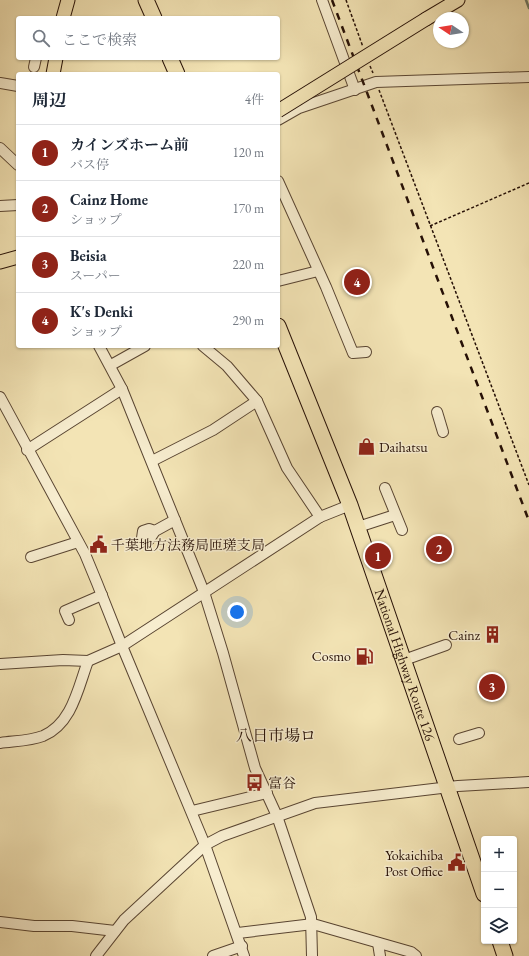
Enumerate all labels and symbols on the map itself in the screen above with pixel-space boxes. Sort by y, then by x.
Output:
north arrow [433,12,469,48]
pin: 4 [344,267,370,297]
shop icon: Daihatsu [356,437,376,457]
place label: Daihatsu [379,438,428,456]
pin: 2 [426,534,452,564]
public building icon: 千葉地方法務局匝瑳支局 [88,535,108,555]
place label: 千葉地方法務局匝瑳支局 [111,536,265,554]
pin: 1 [365,541,391,571]
street label: National Highway Route 126 [371,587,440,743]
your location [227,602,247,622]
building icon: Cainz [483,625,503,645]
place label: Cainz [448,626,481,644]
fuel station icon: Cosmo [354,646,374,666]
place label: Cosmo [312,647,351,665]
pin: 3 [479,672,505,702]
district label: 八日市場ロ [236,725,316,746]
bus stop icon: 富谷 [245,773,265,793]
place label: 富谷 [268,774,296,792]
place label: Yokaichiba Post Office [385,846,444,880]
public building icon: Yokaichiba Post Office [446,853,466,873]

